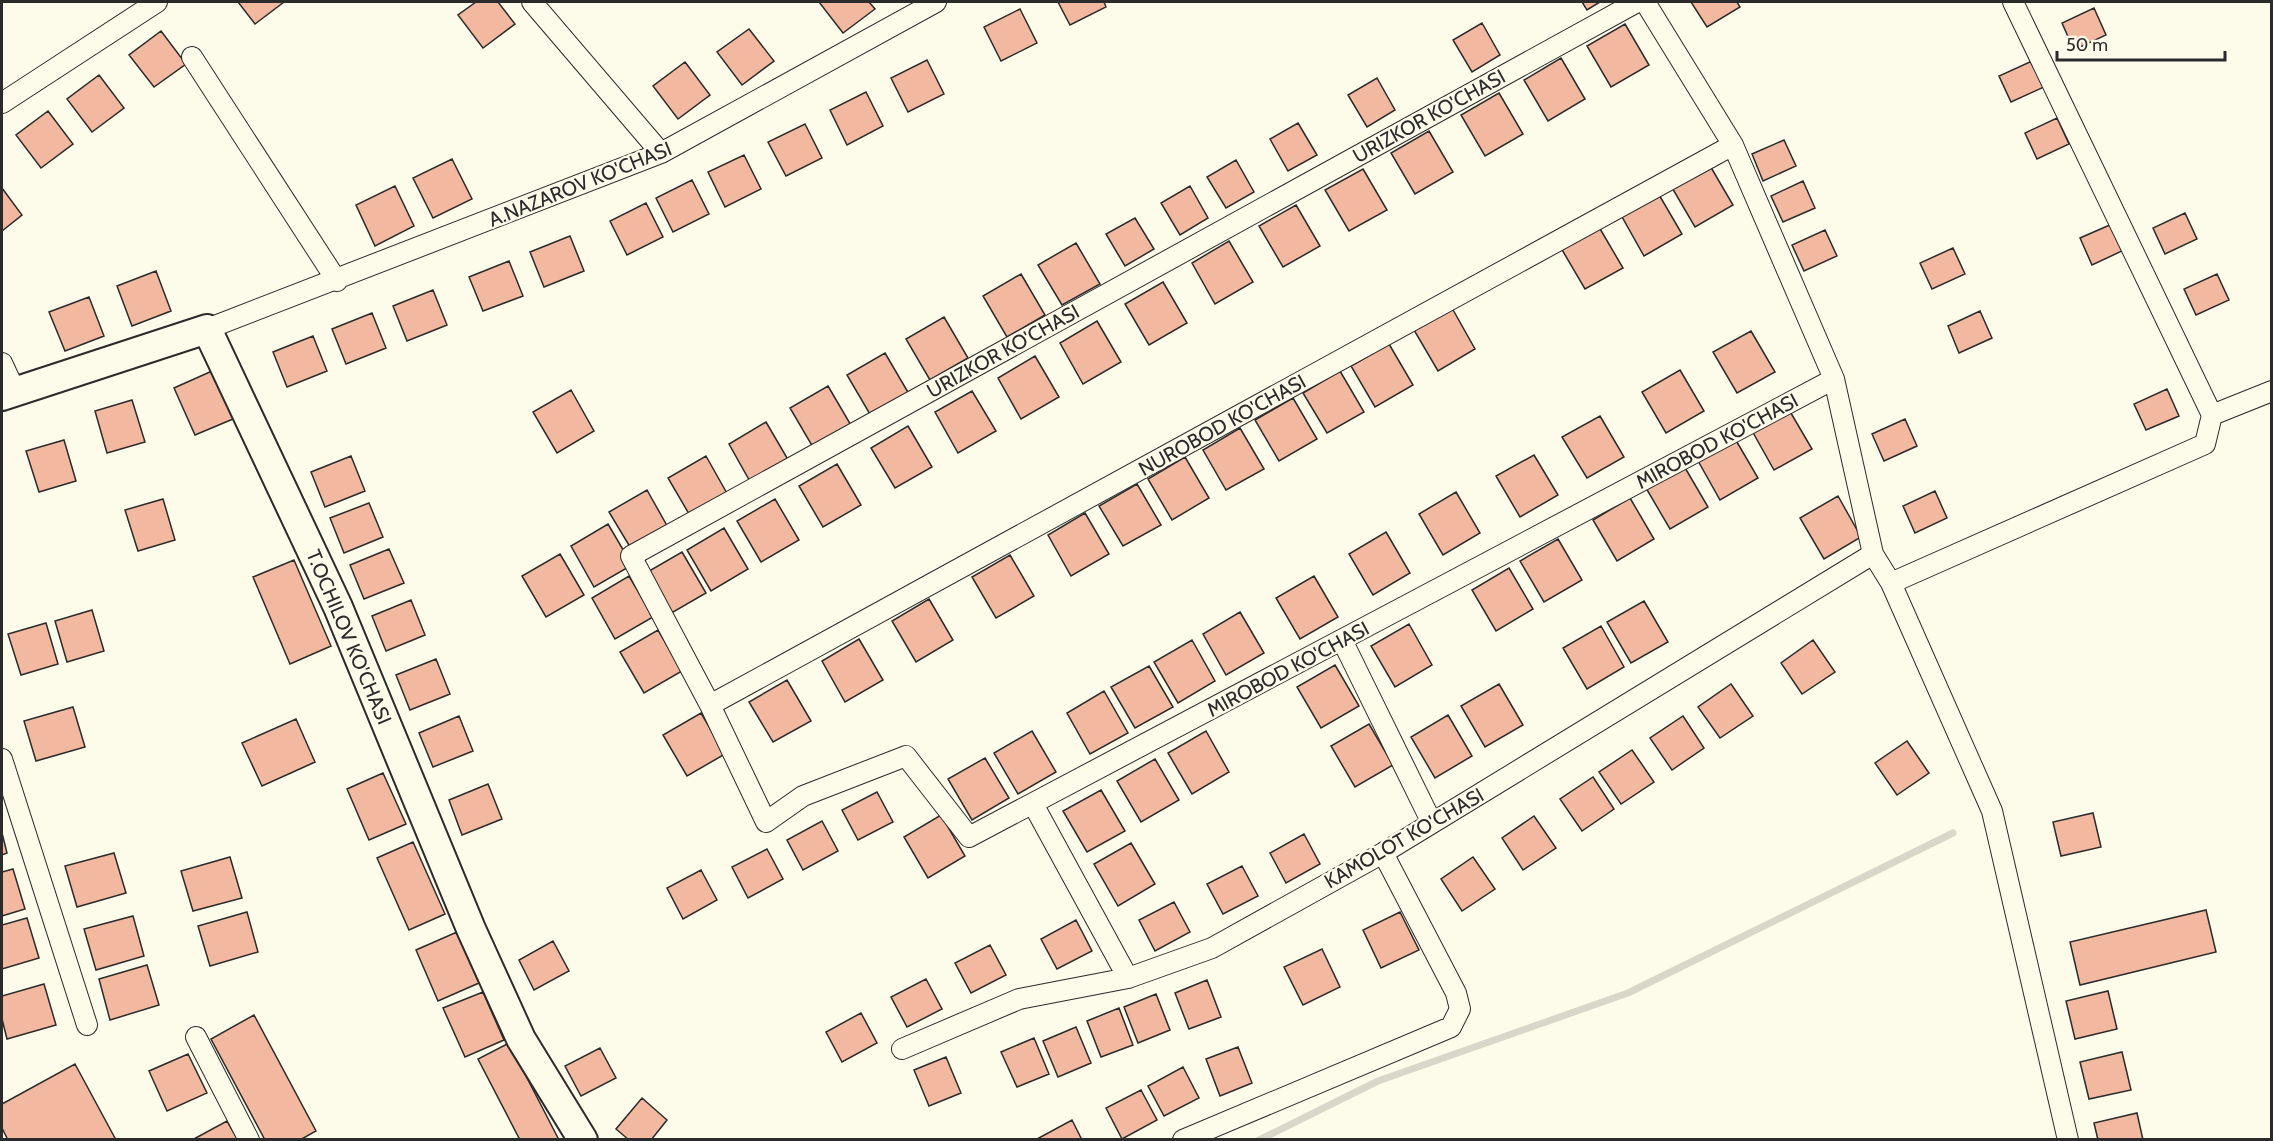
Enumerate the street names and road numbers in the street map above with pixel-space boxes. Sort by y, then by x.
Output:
street label: URIZKOR KO'CHASI [1349,64,1509,168]
street label: A.NAZAROV KO'CHASI [485,136,675,232]
street label: URIZKOR KO'CHASI [923,299,1083,403]
street label: NUROBOD KO'CHASI [1134,369,1310,481]
street label: MIROBOD KO'CHASI [1632,388,1802,494]
street label: T.OCHILOV KO'CHASI [301,546,397,728]
street label: MIROBOD KO'CHASI [1203,616,1373,722]
street label: KAMOLOT KO'CHASI [1320,783,1488,893]

